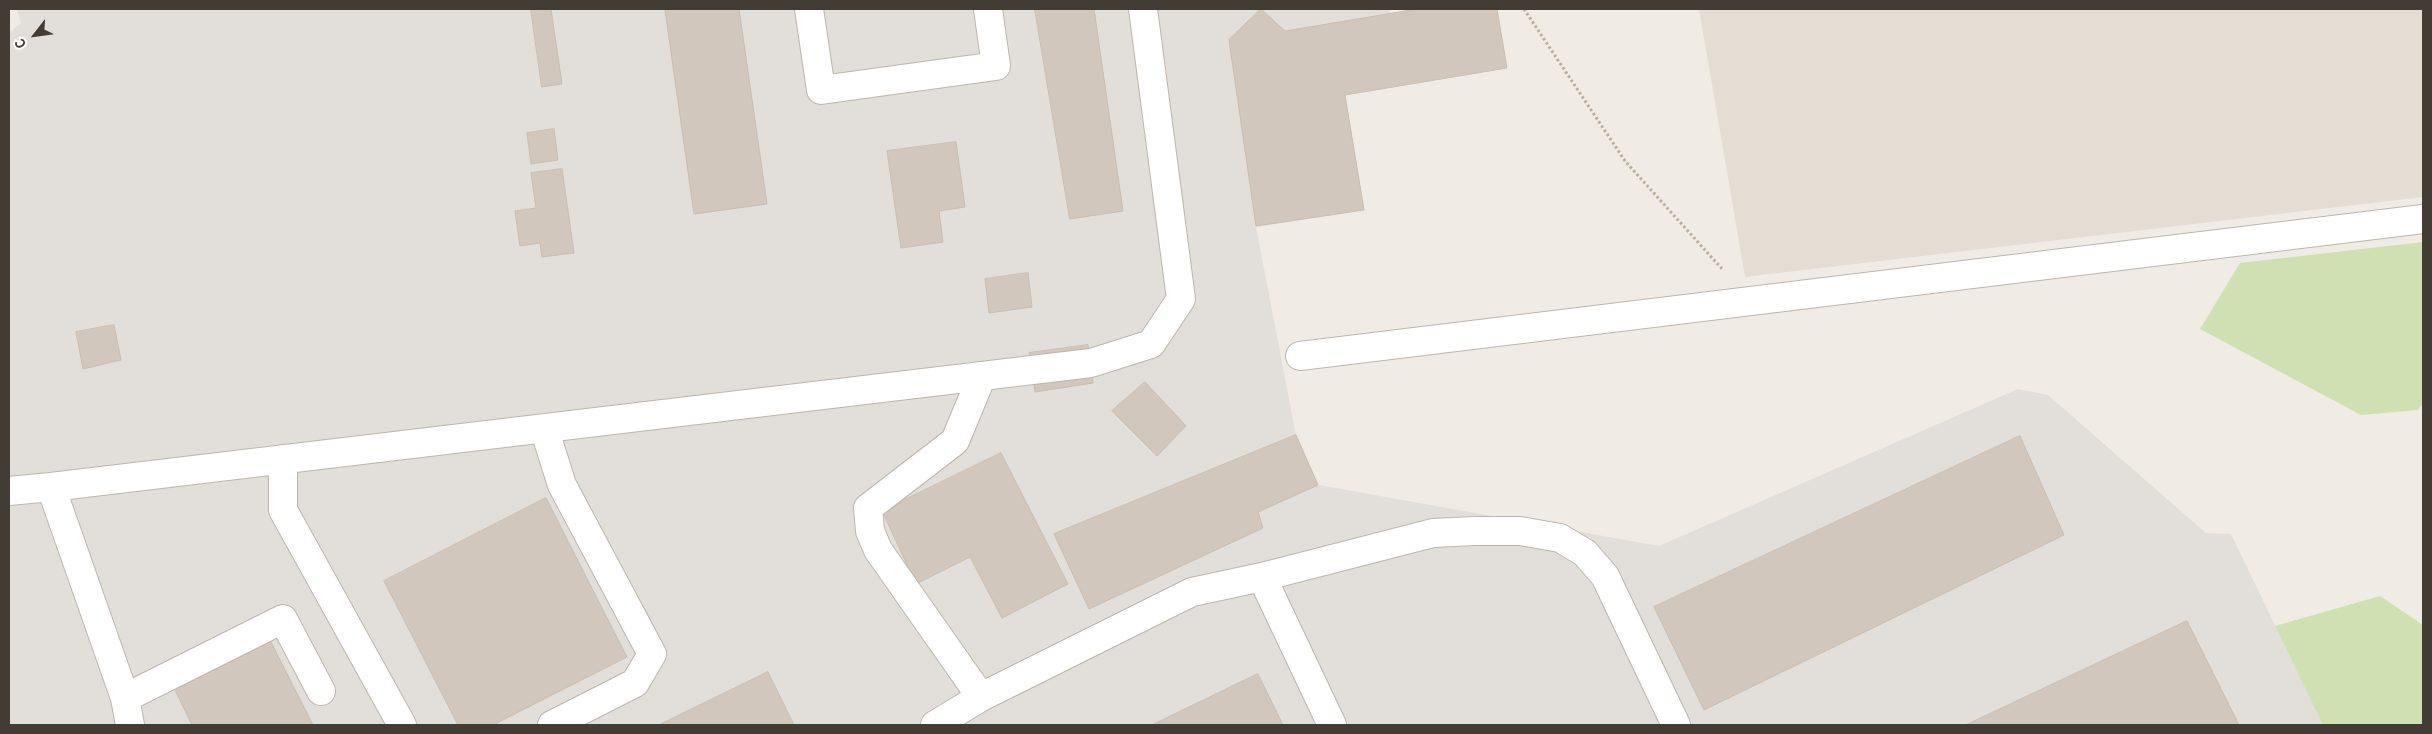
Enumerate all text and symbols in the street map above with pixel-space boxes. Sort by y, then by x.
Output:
north arrow [10,10,60,60]
text: С [12,35,31,51]

